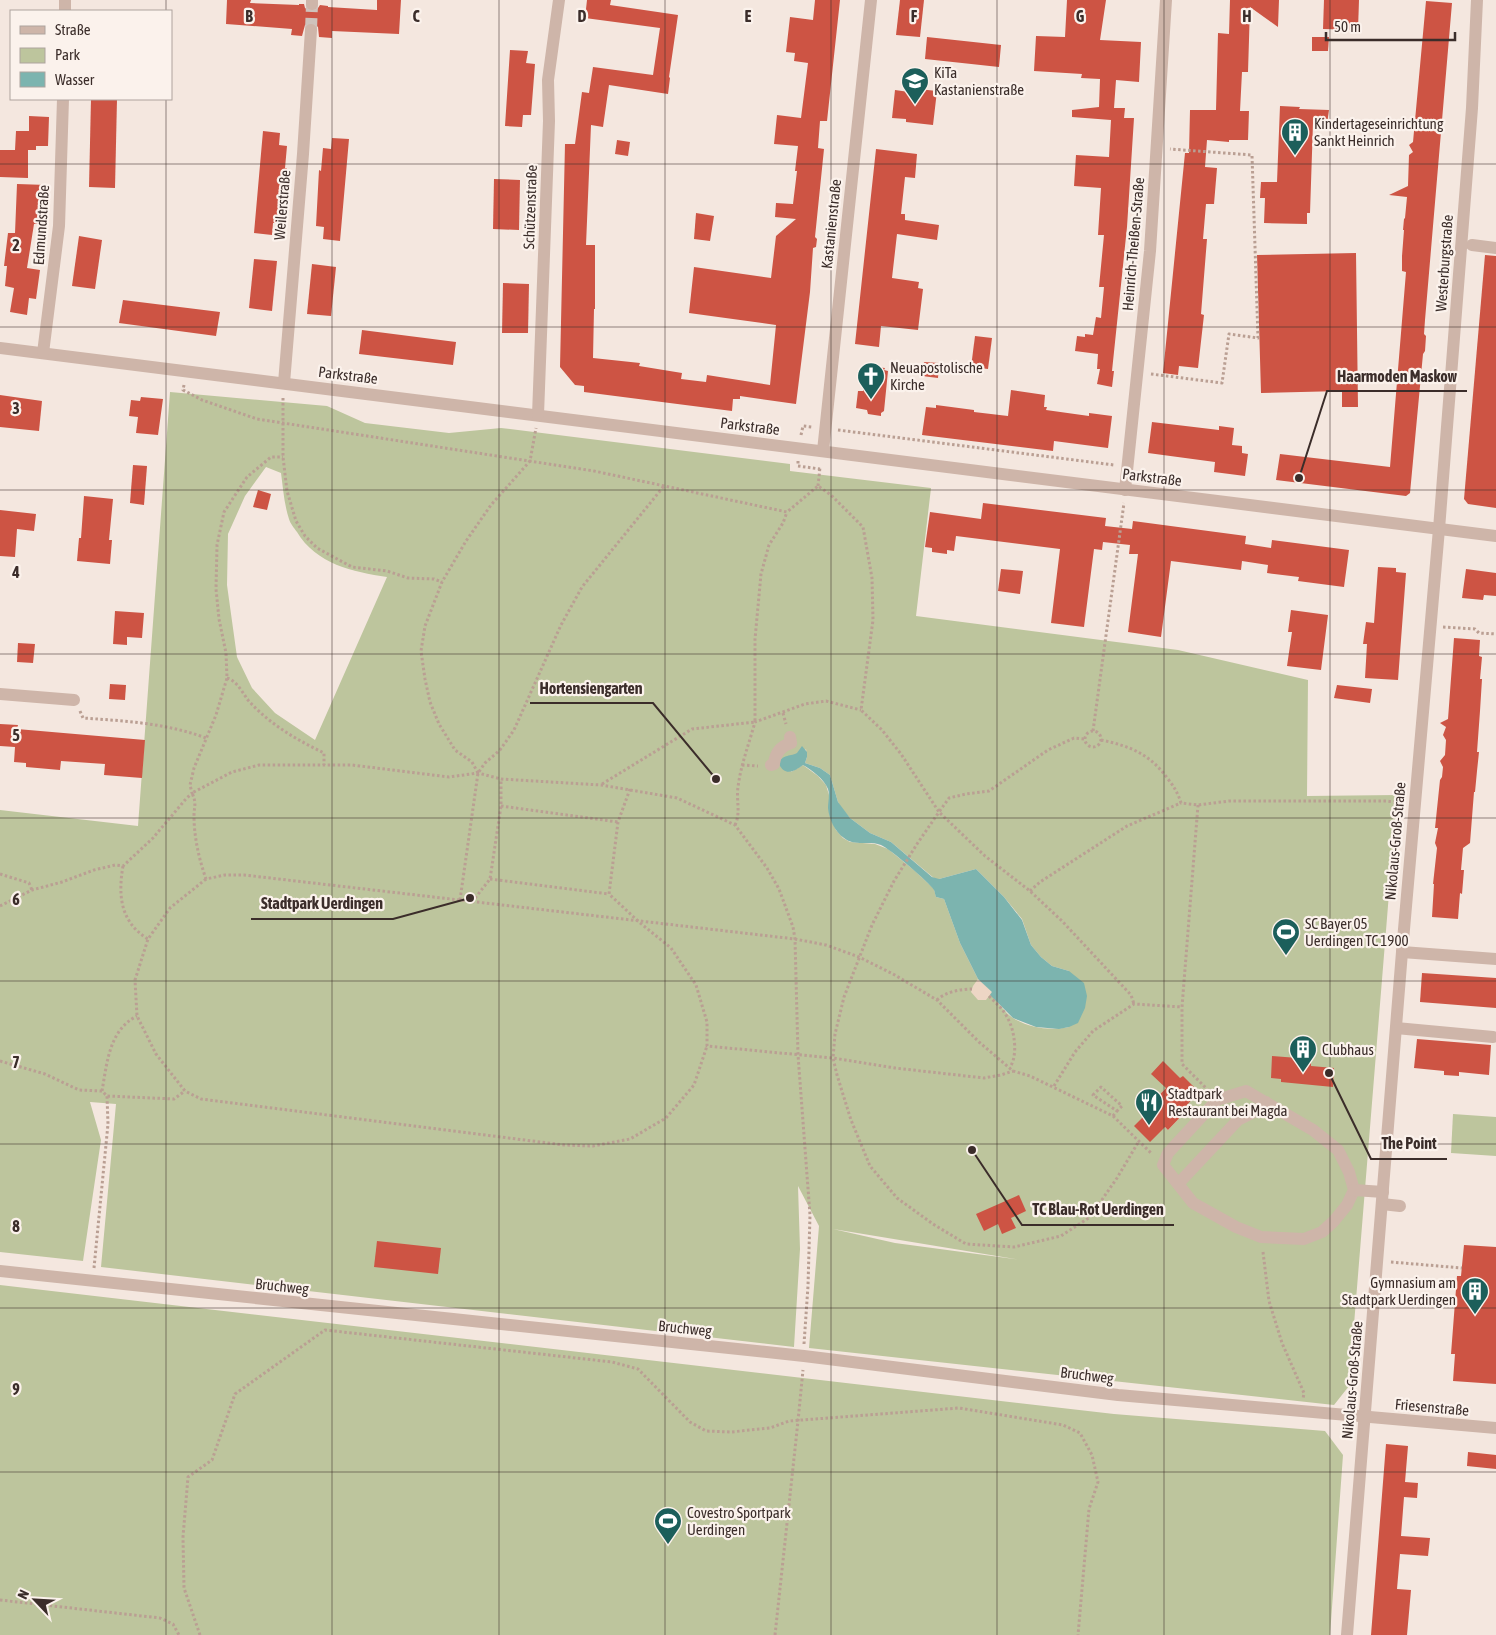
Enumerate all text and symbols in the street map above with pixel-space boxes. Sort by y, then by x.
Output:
text: B [245,7,253,25]
text: C [412,7,420,25]
text: D [578,7,587,25]
text: E [745,7,752,25]
text: F [911,7,918,25]
text: G [1076,7,1085,25]
text: H [1242,7,1252,25]
legend [10,10,172,100]
scale bar [1326,10,1455,42]
text: 50 m [1334,18,1361,35]
text: Straße [55,21,91,38]
text: Park [55,46,80,63]
place label: KiTa Kastanienstraße [934,64,1024,98]
school or university icon: KiTa Kastanienstraße [900,66,930,105]
text: Wasser [55,71,95,88]
place label: Kindertageseinrichtung Sankt Heinrich [1314,115,1444,149]
building icon: Kindertageseinrichtung Sankt Heinrich [1280,117,1310,156]
street label: Schützenstraße [520,164,540,250]
street label: Weilerstraße [270,169,294,241]
street label: Heinrich-Theißen-Straße [1119,176,1147,312]
street label: Kastanienstraße [818,178,844,270]
street label: Edmundstraße [30,184,52,266]
street label: Westerburgstraße [1432,214,1456,312]
text: 2 [12,236,20,254]
place label: Neuapostolische Kirche [890,359,983,393]
callout: Haarmoden Maskow [1327,360,1467,391]
church icon: Neuapostolische Kirche [856,361,886,400]
street label: Parkstraße [317,363,379,387]
text: Haarmoden Maskow [1337,367,1458,385]
text: 3 [12,399,20,417]
street label: Parkstraße [719,414,781,438]
street label: Parkstraße [1121,465,1183,489]
text: 4 [11,563,20,581]
callout: Hortensiengarten [530,672,653,703]
text: Hortensiengarten [539,679,643,697]
text: 5 [12,726,20,744]
street label: Nikolaus-Groß-Straße [1381,781,1409,901]
callout: Stadtpark Uerdingen [251,888,393,919]
text: 6 [12,890,20,908]
text: Stadtpark Uerdingen [261,894,383,912]
place label: SC Bayer 05 Uerdingen TC 1900 [1305,915,1409,949]
sports icon: SC Bayer 05 Uerdingen TC 1900 [1271,917,1301,956]
building icon: Clubhaus [1288,1034,1318,1073]
place label: Clubhaus [1322,1041,1374,1058]
text: 7 [12,1053,20,1071]
place label: Stadtpark Restaurant bei Magda [1168,1085,1288,1119]
restaurant icon: Stadtpark Restaurant bei Magda [1134,1087,1164,1126]
callout: The Point [1371,1128,1447,1159]
text: The Point [1381,1134,1437,1152]
callout: TC Blau-Rot Uerdingen [1022,1194,1174,1225]
text: TC Blau-Rot Uerdingen [1032,1200,1164,1218]
text: 8 [12,1217,20,1235]
place label: Gymnasium am Stadtpark Uerdingen [1342,1274,1456,1308]
street label: Bruchweg [254,1275,310,1297]
building icon: Gymnasium am Stadtpark Uerdingen [1460,1276,1490,1315]
street label: Bruchweg [657,1317,713,1339]
street label: Nikolaus-Groß-Straße [1338,1320,1366,1440]
street label: Bruchweg [1059,1363,1115,1387]
text: 9 [12,1380,20,1398]
street label: Friesenstraße [1394,1395,1470,1419]
place label: Covestro Sportpark Uerdingen [687,1504,791,1538]
sports icon: Covestro Sportpark Uerdingen [653,1506,683,1545]
north arrow [10,1575,60,1625]
text: N [14,1587,32,1602]

